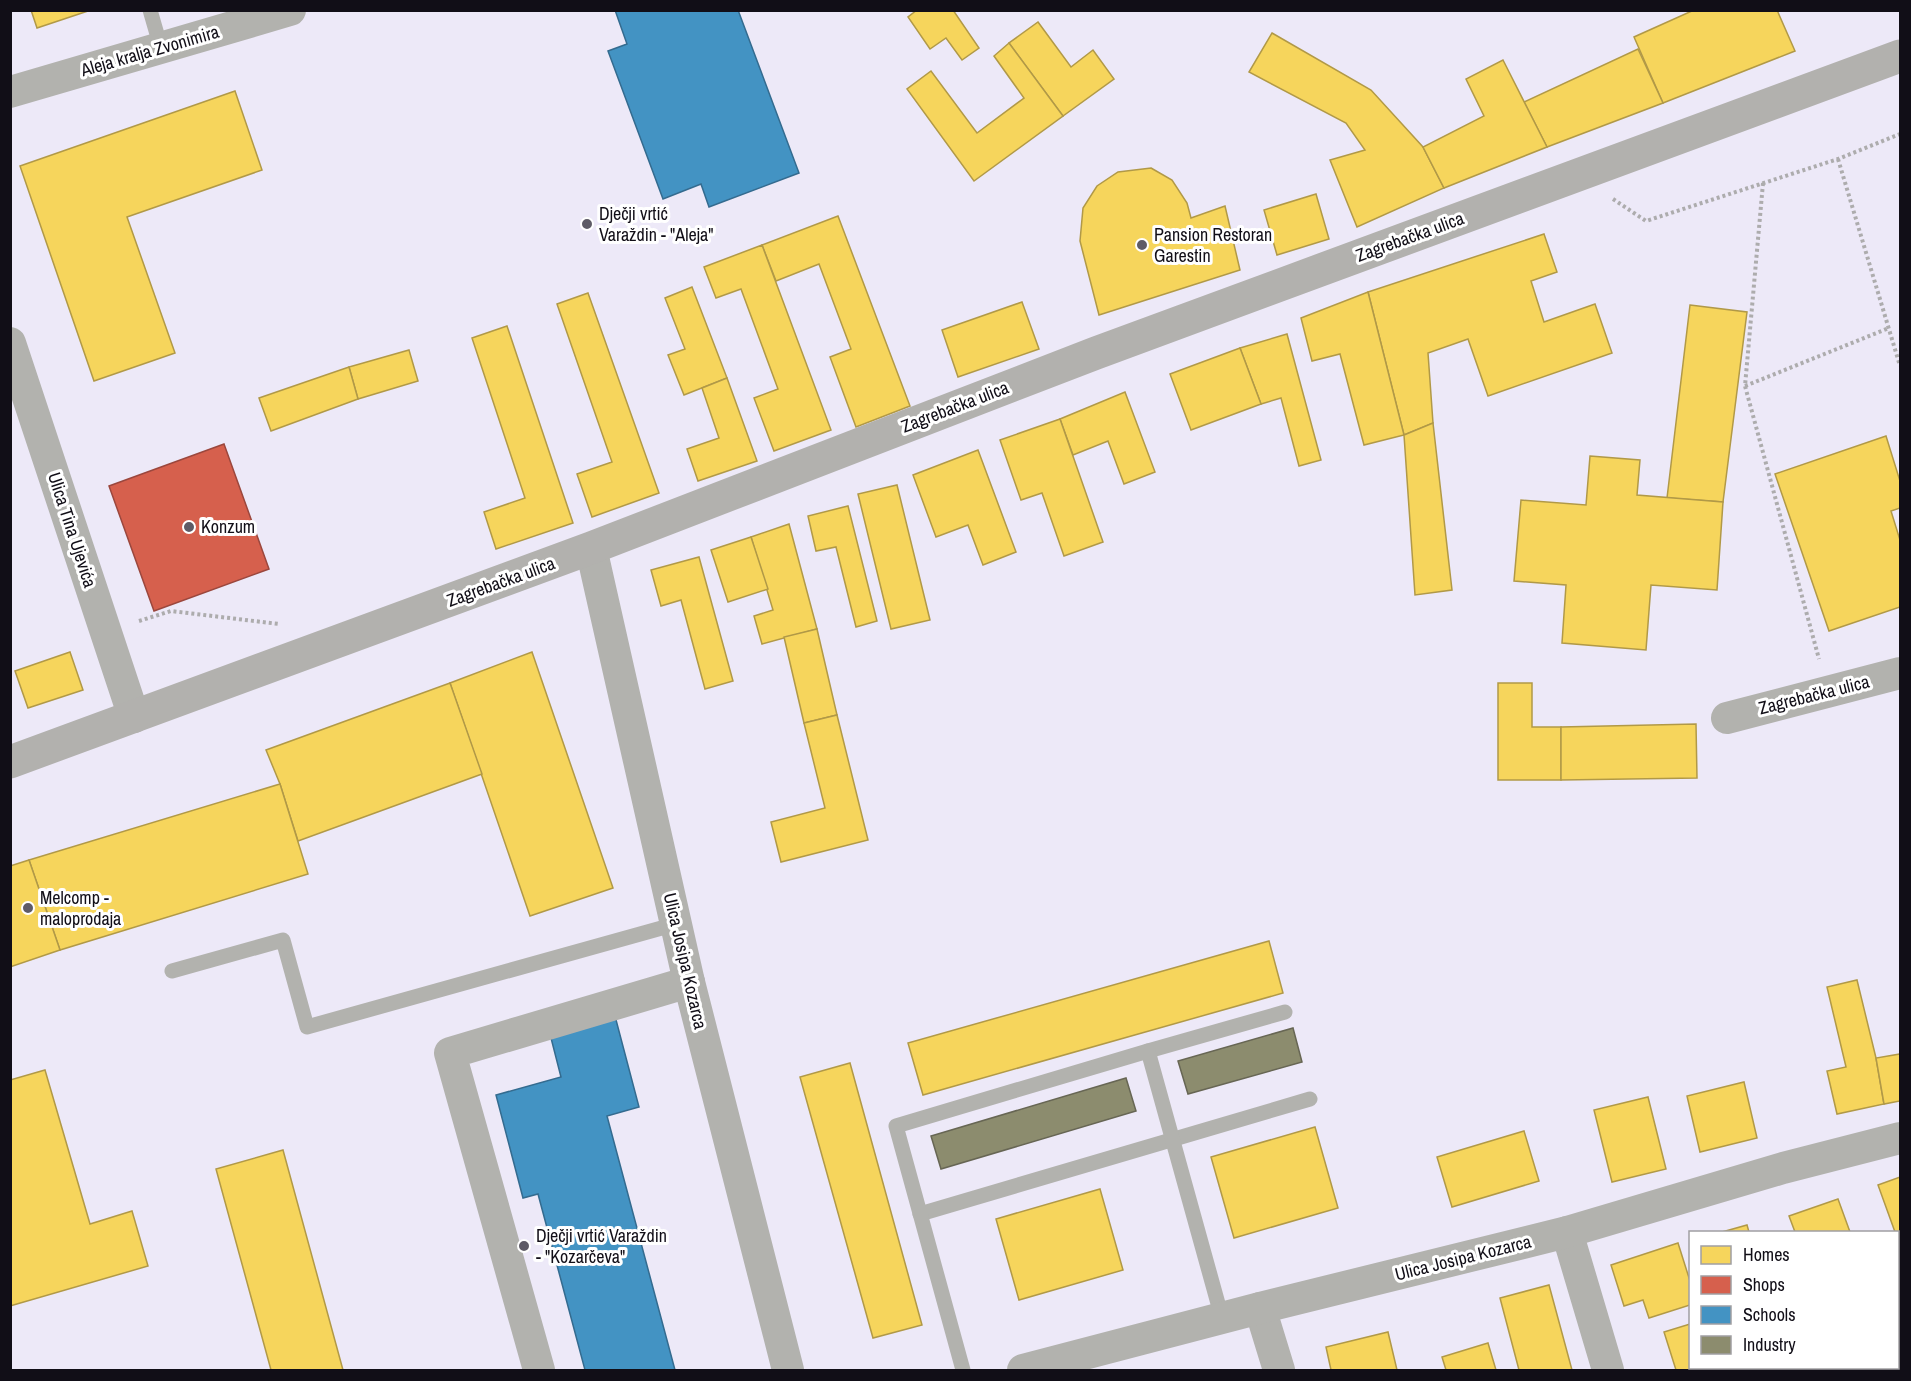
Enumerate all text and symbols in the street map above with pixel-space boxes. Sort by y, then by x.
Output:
street label: Aleja kralja Zvonimira [77,19,222,82]
place label: Dječji vrtić Varaždin - "Aleja" [599,201,713,247]
street label: Zagrebačka ulica [1352,205,1467,268]
marker: Dječji vrtić Varaždin - "Aleja" [580,217,594,231]
place label: Pansion Restoran Garestin [1154,222,1272,268]
marker: Pansion Restoran Garestin [1135,238,1149,252]
street label: Zagrebačka ulica [897,375,1012,438]
street label: Ulica Tina Ujevića [42,469,103,591]
place label: Konzum [201,514,255,539]
marker: Konzum [182,520,196,534]
street label: Zagrebačka ulica [443,550,558,613]
street label: Zagrebačka ulica [1756,669,1872,720]
place label: Melcomp - maloprodaja [40,885,121,931]
street label: Ulica Josipa Kozarca [658,890,713,1032]
marker: Melcomp - maloprodaja [21,901,35,915]
place label: Dječji vrtić Varaždin - "Kozarčeva" [536,1223,667,1269]
street label: Ulica Josipa Kozarca [1392,1229,1534,1287]
legend [1689,1231,1899,1369]
marker: Dječji vrtić Varaždin - "Kozarčeva" [517,1239,531,1253]
text: Homes [1743,1242,1790,1267]
text: Shops [1743,1272,1785,1297]
text: Schools [1743,1302,1796,1327]
text: Industry [1743,1332,1796,1357]

